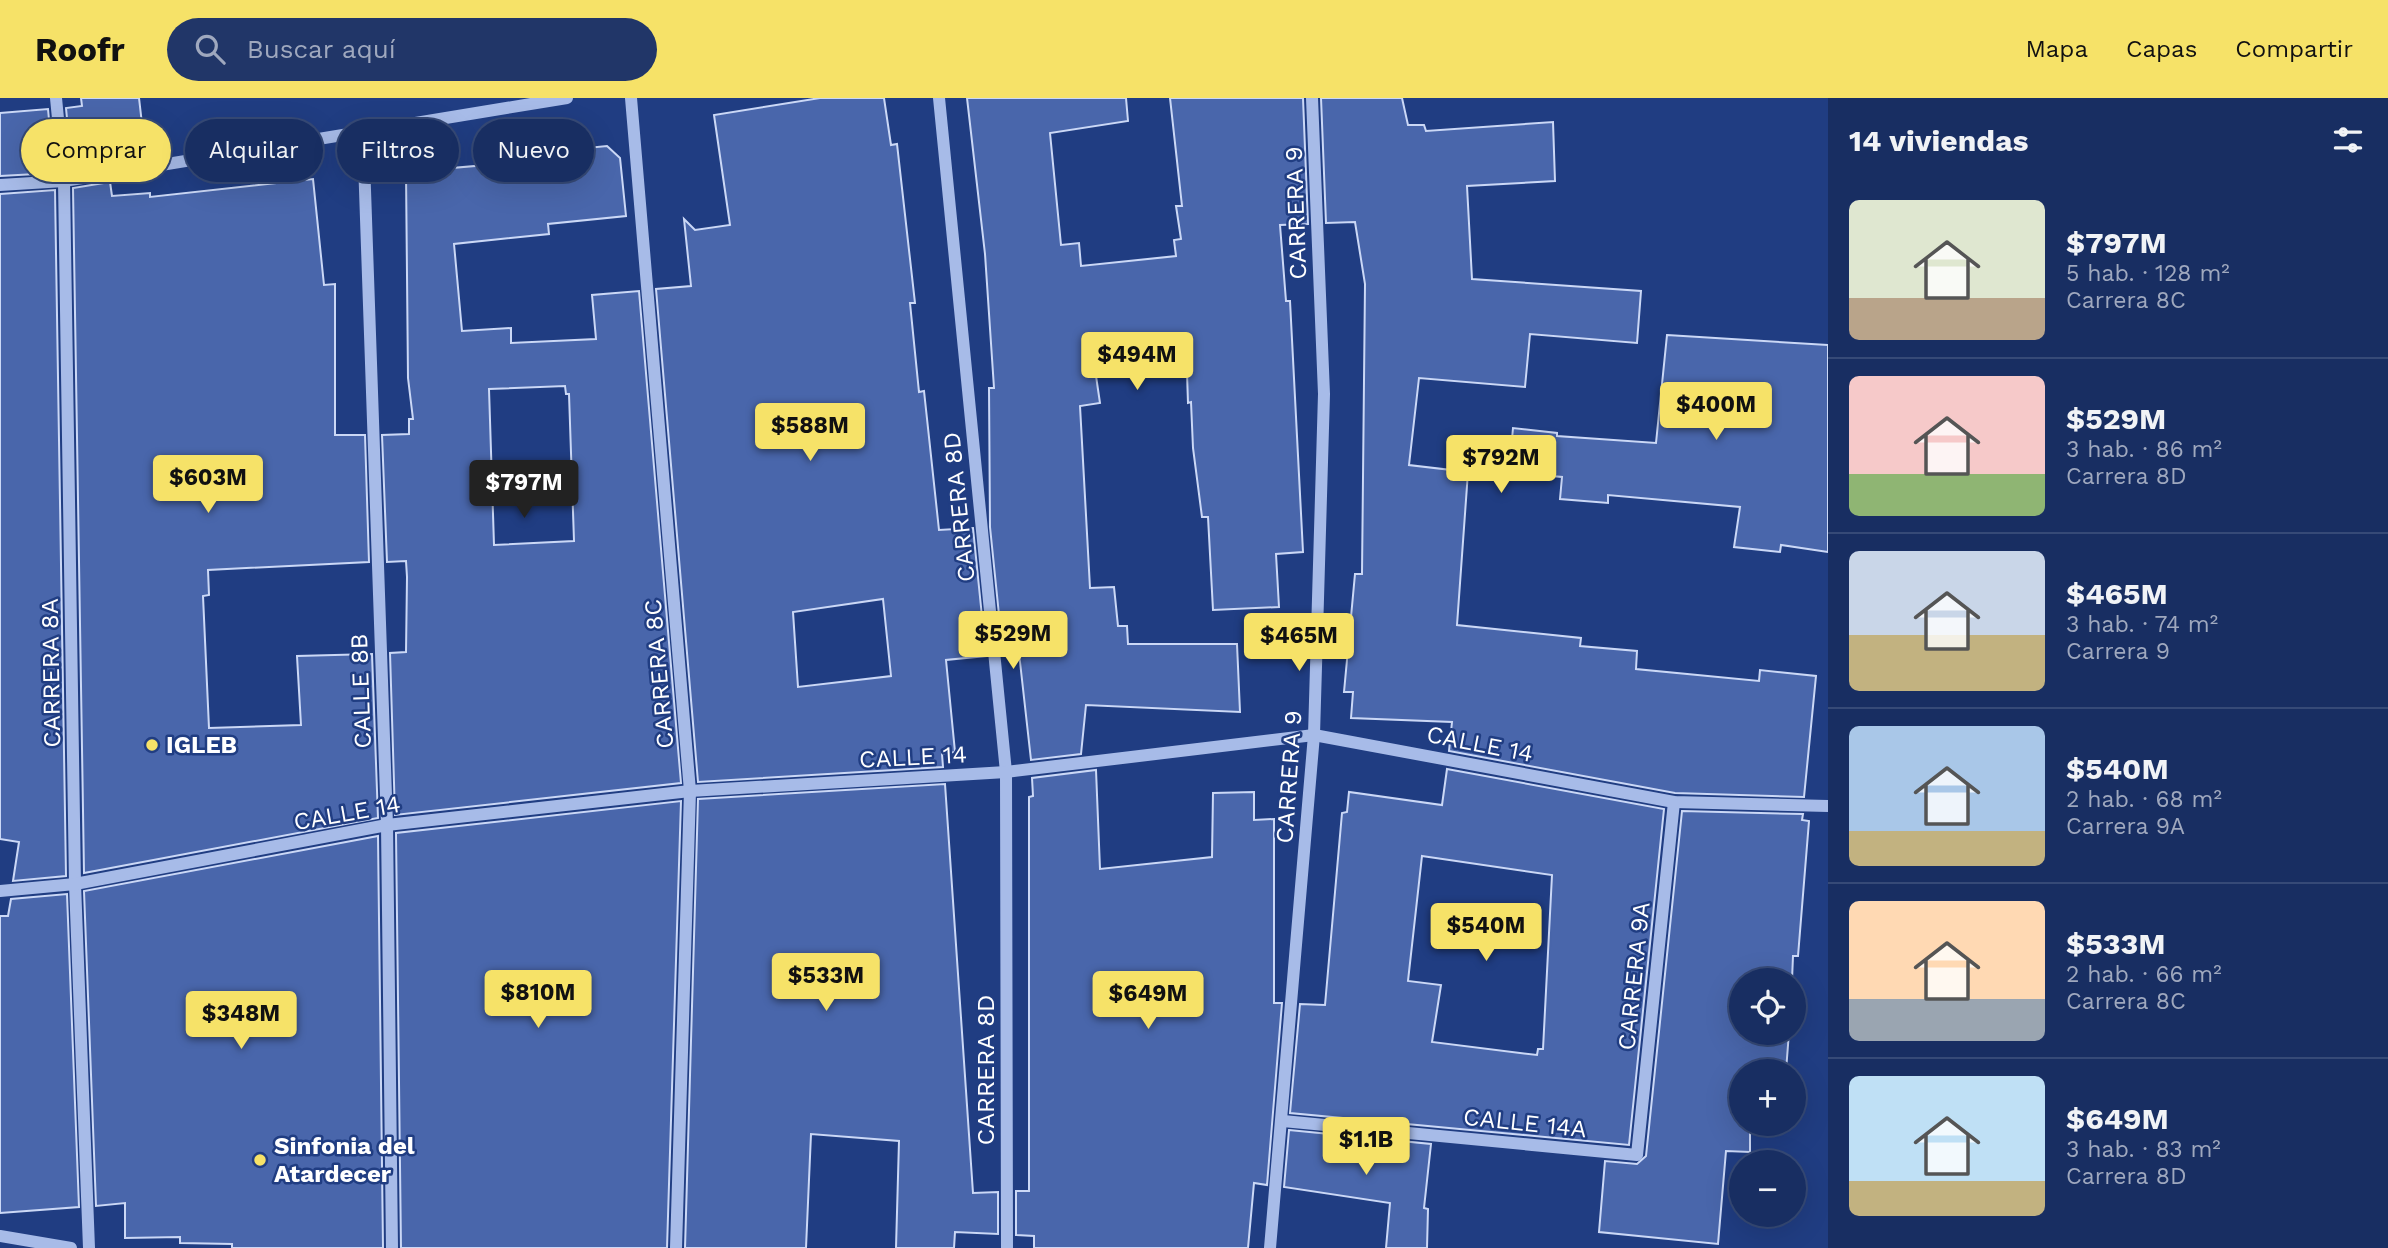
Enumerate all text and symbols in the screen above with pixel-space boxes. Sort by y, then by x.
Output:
search box [167,18,657,81]
text: Roofr [35,30,125,69]
icon: search [191,30,229,68]
text: Buscar aquí [247,34,396,64]
text: Mapa [2025,35,2088,63]
text: Capas [2126,35,2197,63]
text: Compartir [2235,35,2353,63]
chip: Comprar [21,119,171,182]
chip: Alquilar [185,119,323,182]
chip: Filtros [337,119,459,182]
chip: Nuevo [473,119,594,182]
icon: filters [2329,121,2367,159]
text: 14 viviendas [1849,123,2029,158]
street label: CARRERA 9 [1280,146,1312,280]
text: $797M [2066,225,2167,260]
icon: home [1905,228,1989,312]
text: 5 hab. · 128 m² [2066,260,2230,287]
text: Carrera 8C [2066,287,2186,314]
pin: $494M [1088,332,1186,392]
text: $494M [1097,341,1177,368]
pin: $400M [1667,382,1765,442]
text: $400M [1676,391,1756,418]
text: $529M [2066,401,2166,436]
pin: $588M [761,404,859,463]
icon: home [1905,404,1989,488]
text: $588M [771,412,849,439]
street label: CARRERA 8D [937,431,981,583]
pin: $792M [1452,436,1550,495]
text: 3 hab. · 86 m² [2066,436,2222,463]
text: $792M [1462,444,1540,471]
pin: $603M [159,456,257,515]
pin: $797M [475,460,573,520]
text: Carrera 8D [2066,463,2187,490]
text: $603M [169,464,247,491]
text: $797M [485,469,563,496]
text: $465M [2066,576,2168,611]
icon: home [1905,579,1989,663]
street label: CARRERA 8A [36,598,66,748]
street label: CARRERA 8C [639,598,679,750]
text: 3 hab. · 74 m² [2066,611,2218,638]
pin: $529M [964,612,1062,671]
pin: $465M [1250,614,1348,673]
text: $529M [975,620,1051,647]
text: $465M [1260,622,1338,649]
street label: CALLE 8B [345,633,377,749]
text: Carrera 9 [2066,638,2170,665]
street label: CARRERA 9 [1270,709,1308,845]
street label: CALLE 14 [1424,720,1536,768]
place label: IGLEB [166,731,237,759]
marker: IGLEB [144,737,160,753]
street label: CALLE 14 [858,740,968,774]
text: $540M [2066,751,2169,786]
icon: home [1905,754,1989,838]
text: 2 hab. · 68 m² [2066,786,2222,813]
street label: CALLE 14 [291,790,403,836]
text: Carrera 9A [2066,813,2185,840]
street label: CARRERA 9A [1612,900,1656,1052]
pin: $540M [1437,904,1535,963]
text: $540M [1447,912,1525,939]
text: $533M [2066,926,2166,961]
icon: home [1905,929,1989,1013]
pin: $533M [777,954,875,1013]
text: 2 hab. · 66 m² [2066,961,2222,988]
text: $533M [788,962,864,989]
map controls [1729,968,1806,1227]
button: locate [1729,968,1806,1045]
pin: $810M [489,970,587,1030]
pin: $649M [1099,972,1197,1031]
text: $810M [501,979,575,1006]
text: $649M [1109,980,1187,1007]
text: Carrera 8C [2066,988,2186,1015]
pin: $348M [192,992,290,1051]
street label: CARRERA 8D [972,995,1000,1145]
text: $348M [202,1000,280,1027]
button: + [1729,1059,1806,1136]
text: $649M [2066,1101,2169,1136]
street label: CALLE 14A [1462,1103,1588,1143]
icon: home [1905,1104,1989,1188]
pin: $1.1B [1317,1118,1415,1177]
text: $1.1B [1339,1126,1393,1153]
place label: Sinfonia del Atardecer [274,1132,415,1188]
text: 3 hab. · 83 m² [2066,1136,2221,1163]
button: − [1729,1150,1806,1227]
marker: Sinfonia del Atardecer [252,1152,268,1168]
text: Carrera 8D [2066,1163,2187,1190]

